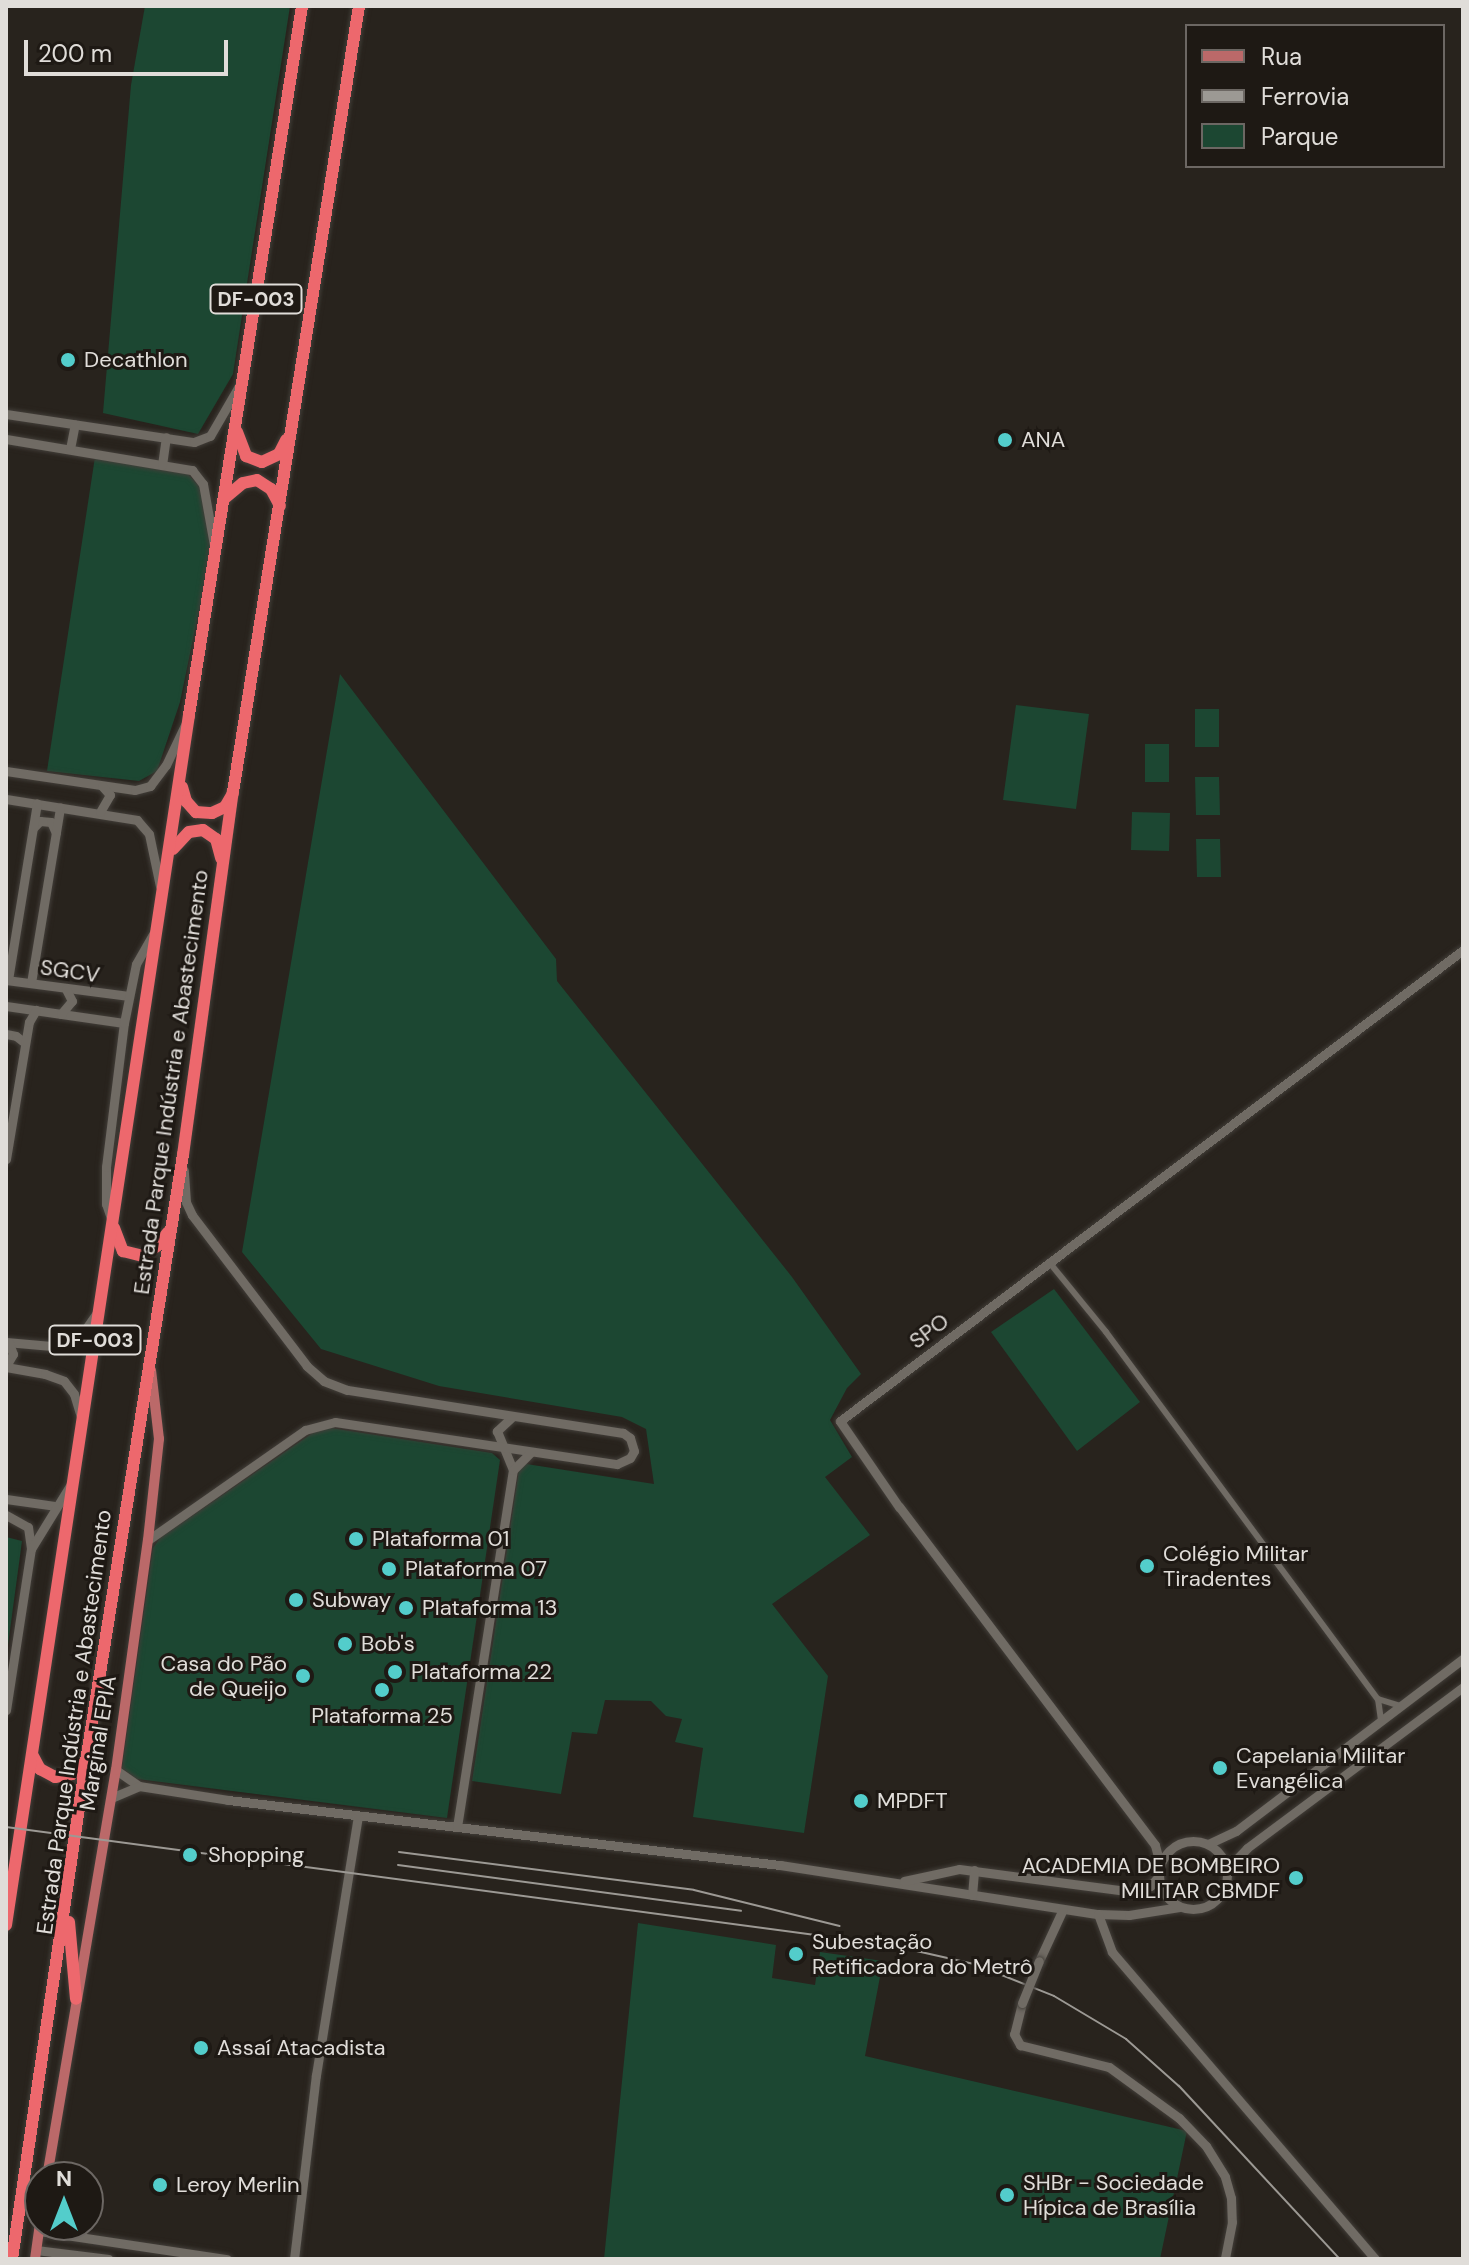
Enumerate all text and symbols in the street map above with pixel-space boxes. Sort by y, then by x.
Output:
scale bar [28,24,232,74]
legend [1185,24,1445,168]
text: 200 m [38,38,112,69]
text: Rua [1261,41,1302,72]
text: Ferrovia [1261,81,1349,112]
text: Parque [1261,121,1338,152]
road number: DF-003 [208,283,304,315]
place label: Decathlon [84,347,188,373]
marker: Decathlon [59,351,77,369]
place label: ANA [1021,427,1065,453]
marker: ANA [996,431,1014,449]
street label: Estrada Parque Indústria e Abastecimento [128,868,214,1296]
street label: SGCV [38,954,102,988]
street label: SPO [904,1308,954,1354]
road number: DF-003 [47,1324,143,1356]
street label: Estrada Parque Indústria e Abastecimento [31,1508,117,1936]
place label: Plataforma 01 [372,1526,509,1552]
marker: Plataforma 01 [347,1530,365,1548]
place label: Colégio Militar Tiradentes [1163,1540,1308,1592]
place label: Plataforma 07 [405,1556,547,1582]
marker: Colégio Militar Tiradentes [1138,1557,1156,1575]
marker: Plataforma 07 [380,1560,398,1578]
place label: Subway [312,1587,391,1613]
marker: Subway [287,1591,305,1609]
place label: Plataforma 13 [422,1595,557,1621]
marker: Plataforma 13 [397,1599,415,1617]
place label: Bob's [361,1631,415,1657]
marker: Bob's [336,1635,354,1653]
place label: Casa do Pão de Queijo [160,1650,287,1702]
place label: Plataforma 22 [411,1659,552,1685]
marker: Plataforma 22 [386,1663,404,1681]
marker: Casa do Pão de Queijo [294,1667,312,1685]
street label: Marginal EPIA [74,1674,122,1812]
marker: Plataforma 25 [373,1681,391,1699]
place label: Plataforma 25 [311,1703,453,1729]
place label: Capelania Militar Evangélica [1236,1742,1405,1794]
marker: Capelania Militar Evangélica [1211,1759,1229,1777]
place label: MPDFT [877,1788,948,1814]
marker: MPDFT [852,1792,870,1810]
place label: Shopping [208,1842,304,1868]
marker: Shopping [179,1844,201,1866]
place label: ACADEMIA DE BOMBEIRO MILITAR CBMDF [1021,1852,1280,1904]
marker: ACADEMIA DE BOMBEIRO MILITAR CBMDF [1287,1869,1305,1887]
place label: Subestação Retificadora do Metrô [812,1928,1033,1980]
marker: Subestação Retificadora do Metrô [787,1945,805,1963]
place label: Assaí Atacadista [217,2035,385,2061]
marker: Assaí Atacadista [192,2039,210,2057]
north arrow [24,2161,104,2241]
text: N [56,2164,72,2193]
place label: SHBr - Sociedade Hípica de Brasília [1023,2169,1204,2220]
place label: Leroy Merlin [176,2172,300,2198]
marker: Leroy Merlin [151,2176,169,2194]
marker: SHBr - Sociedade Hípica de Brasília [998,2186,1016,2204]

